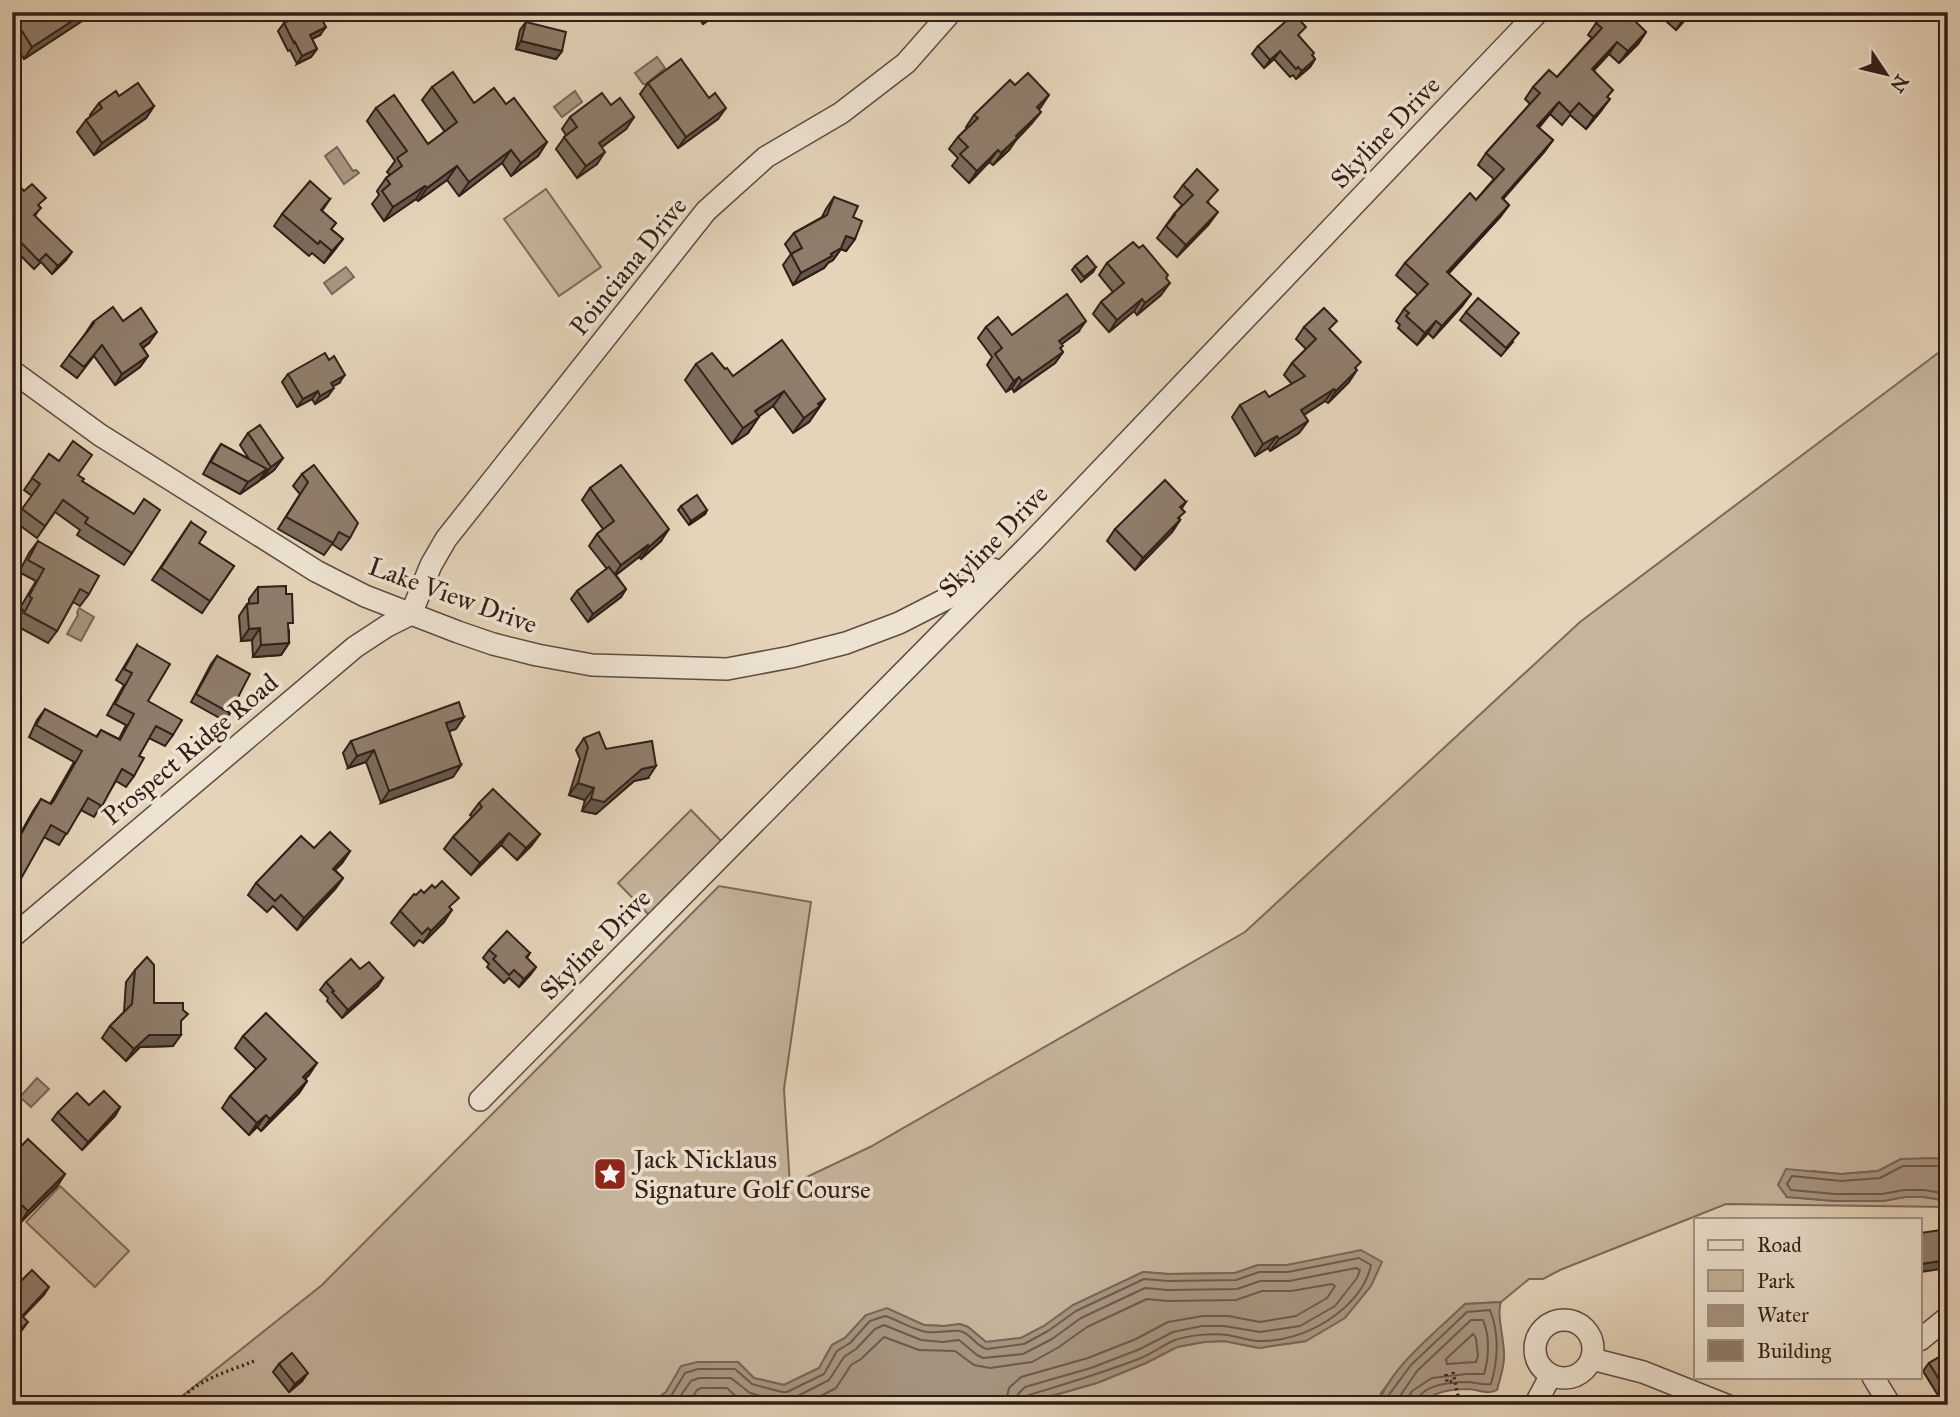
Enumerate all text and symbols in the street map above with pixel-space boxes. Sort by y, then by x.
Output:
north arrow [1852,38,1922,108]
street label: Skyline Drive [1324,69,1447,195]
text: N [1885,70,1914,97]
street label: Poinciana Drive [563,190,694,342]
street label: Skyline Drive [932,478,1055,604]
street label: Lake View Drive [364,550,542,640]
street label: Prospect Ridge Road [96,666,284,832]
street label: Skyline Drive [533,882,657,1006]
place label: Jack Nicklaus Signature Golf Course [631,1143,871,1205]
place icon: Jack Nicklaus Signature Golf Course [591,1155,629,1193]
legend [1694,1218,1922,1378]
text: Road [1757,1232,1802,1258]
text: Park [1757,1268,1795,1294]
text: Water [1757,1302,1809,1328]
text: Building [1757,1338,1831,1364]

